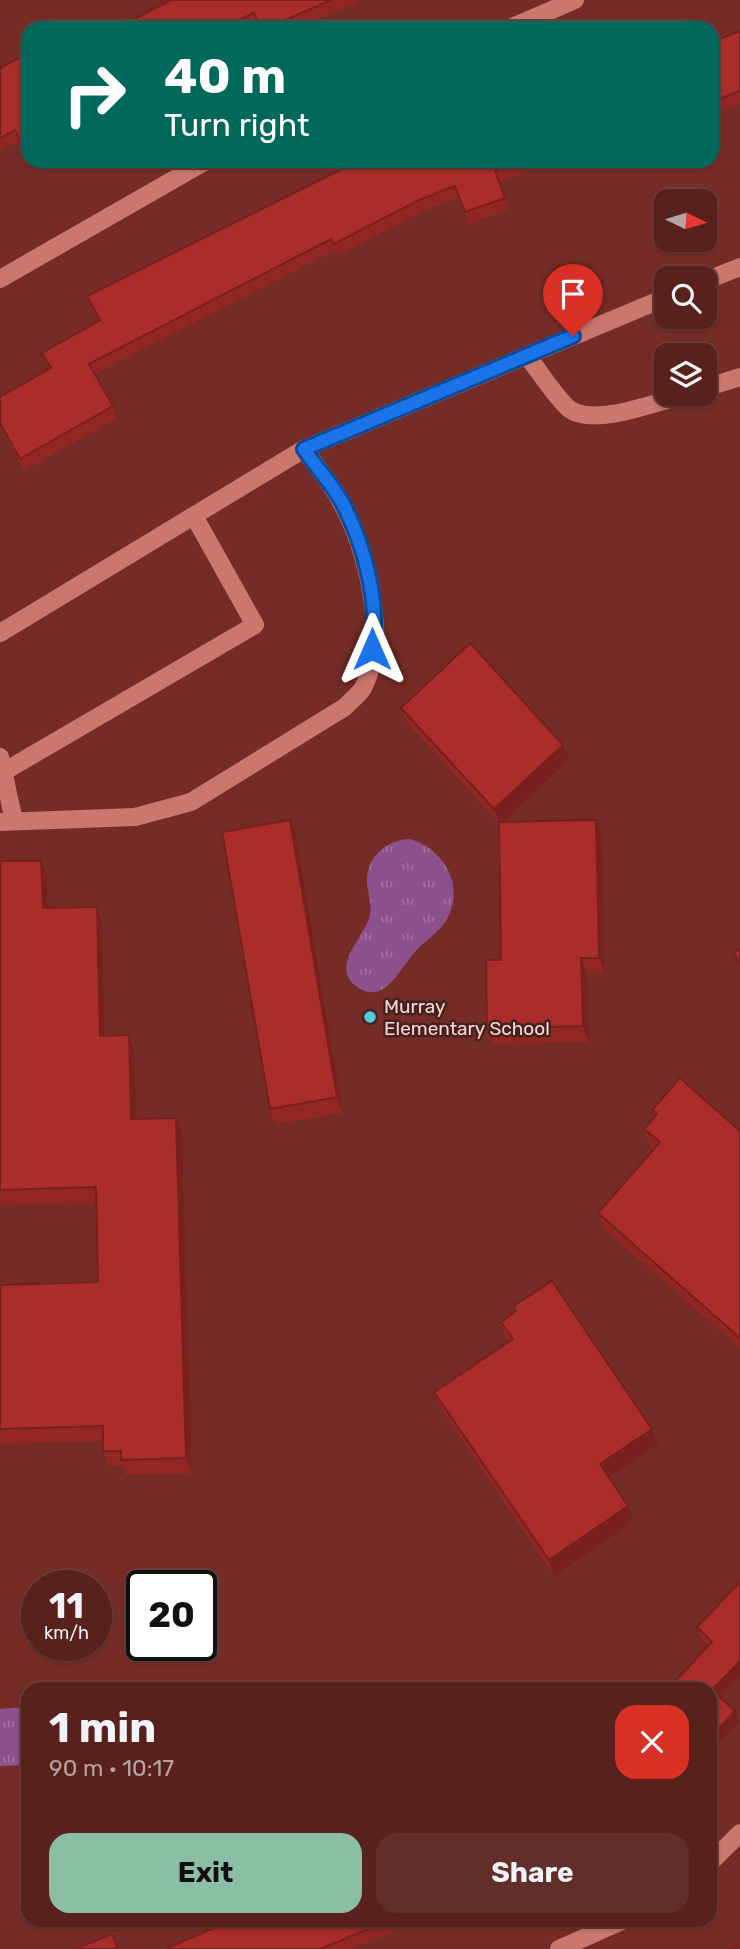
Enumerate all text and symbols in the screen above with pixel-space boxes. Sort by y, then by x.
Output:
text: 40 m [164,47,286,105]
icon: right [49,49,140,140]
text: Turn right [164,106,309,144]
north arrow [654,189,718,252]
map controls [654,189,717,406]
pin [543,264,603,336]
button: search [654,266,717,329]
icon: arrive [554,275,592,313]
button: layers [654,343,717,406]
position arrow [335,612,409,686]
place label: Murray Elementary School [384,995,550,1040]
marker: Murray Elementary School [362,1009,378,1025]
speed limit sign: 20 [126,1570,217,1661]
text: 11 [49,1585,84,1627]
text: km/h [44,1622,89,1644]
text: 1 min [49,1703,156,1753]
button: close [615,1705,689,1779]
text: 90 m · 10:17 [49,1754,174,1782]
button: Exit [49,1833,362,1913]
button: Share [376,1833,689,1913]

